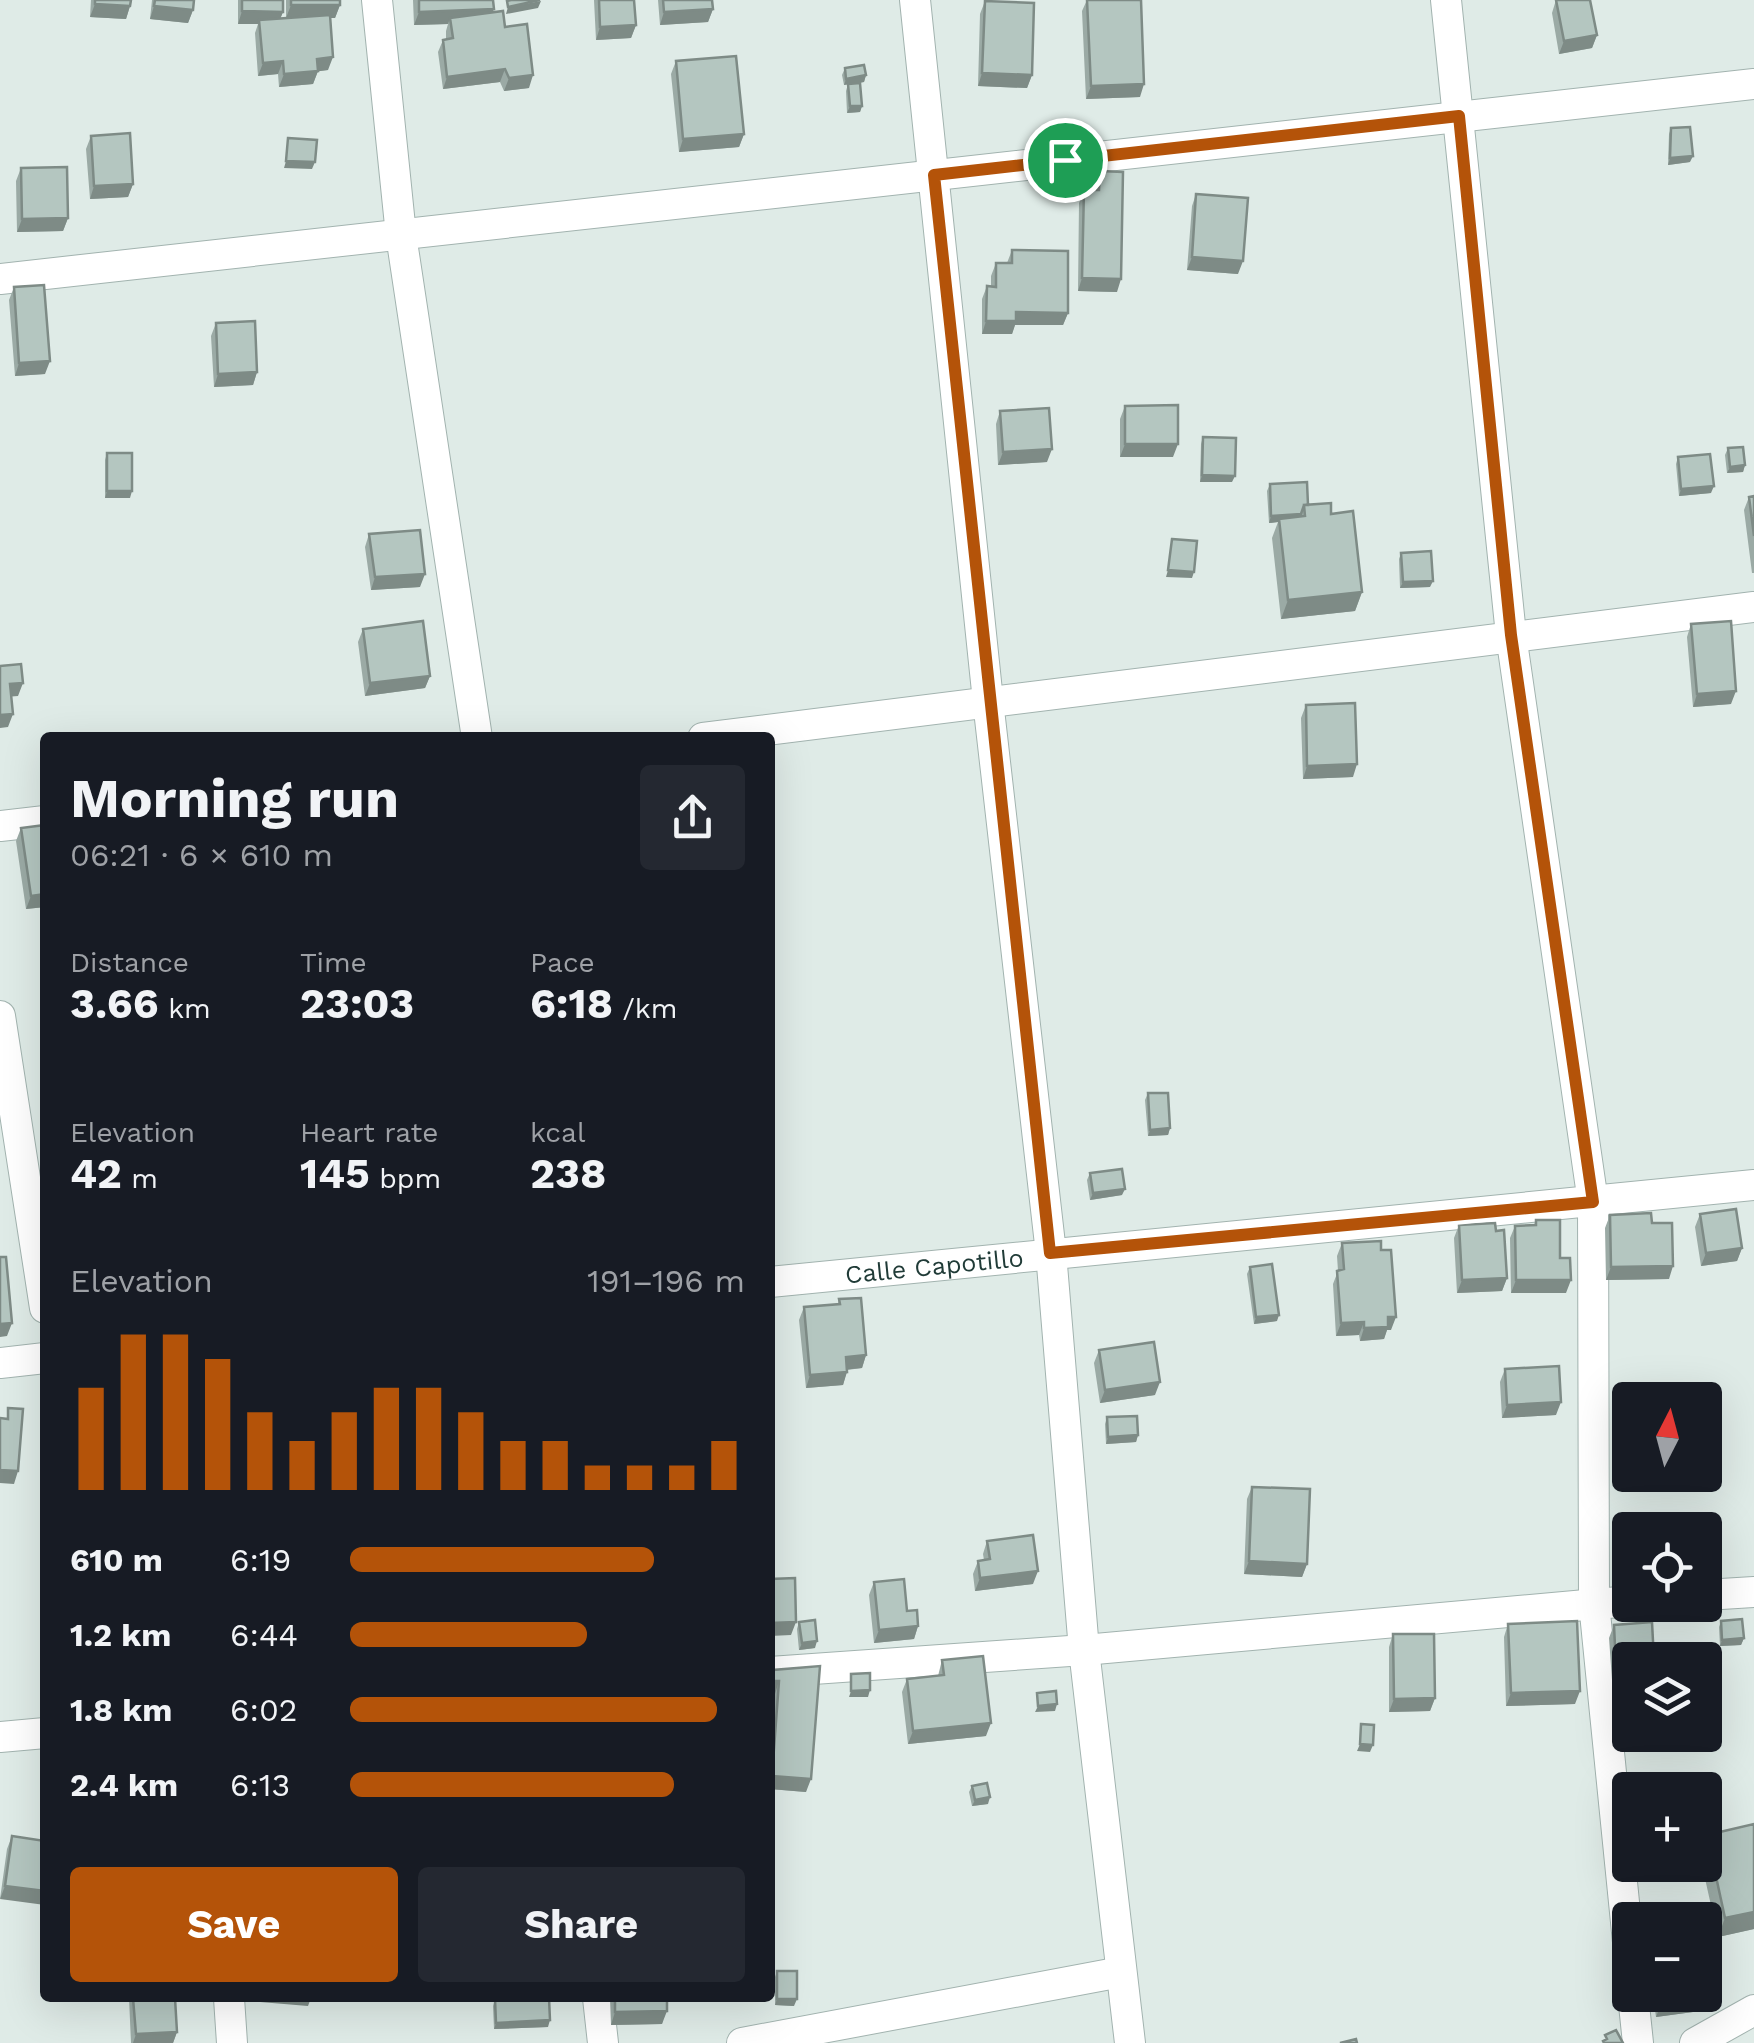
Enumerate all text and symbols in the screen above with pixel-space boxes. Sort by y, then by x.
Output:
pin [1023,118,1108,203]
icon: arrive [1038,133,1093,188]
button: share [640,765,745,870]
text: Morning run [70,766,399,830]
text: 06:21 · 6 × 610 m [70,836,333,874]
text: Distance [70,946,189,979]
text: Time [300,946,367,979]
text: Pace [530,946,595,979]
text: 3.66 [70,979,159,1028]
text: 23:03 [300,979,414,1028]
text: 6:18 [530,979,613,1028]
text: km [159,992,211,1025]
text: /km [613,992,677,1025]
text: Elevation [70,1116,195,1149]
text: Heart rate [300,1116,438,1149]
text: kcal [530,1116,585,1149]
text: 42 [70,1149,122,1198]
text: 145 [300,1149,370,1198]
text: 238 [530,1149,606,1198]
text: m [122,1162,158,1195]
text: bpm [370,1162,441,1195]
street label: Calle Capotillo [844,1243,1025,1290]
text: Elevation [70,1262,213,1300]
text: 191–196 m [587,1262,745,1300]
north arrow [1612,1382,1722,1492]
map controls [1612,1382,1722,2012]
button: locate [1612,1512,1722,1622]
text: 610 m [70,1541,163,1579]
text: 6:19 [230,1541,291,1579]
text: 1.2 km [70,1616,171,1654]
text: 6:44 [230,1616,298,1654]
button: layers [1612,1642,1722,1752]
text: 1.8 km [70,1691,172,1729]
text: 6:02 [230,1691,298,1729]
text: 2.4 km [70,1766,178,1804]
text: 6:13 [230,1766,290,1804]
button: + [1612,1772,1722,1882]
button: Save [70,1867,398,1982]
button: Share [418,1867,745,1982]
button: − [1612,1902,1722,2012]

